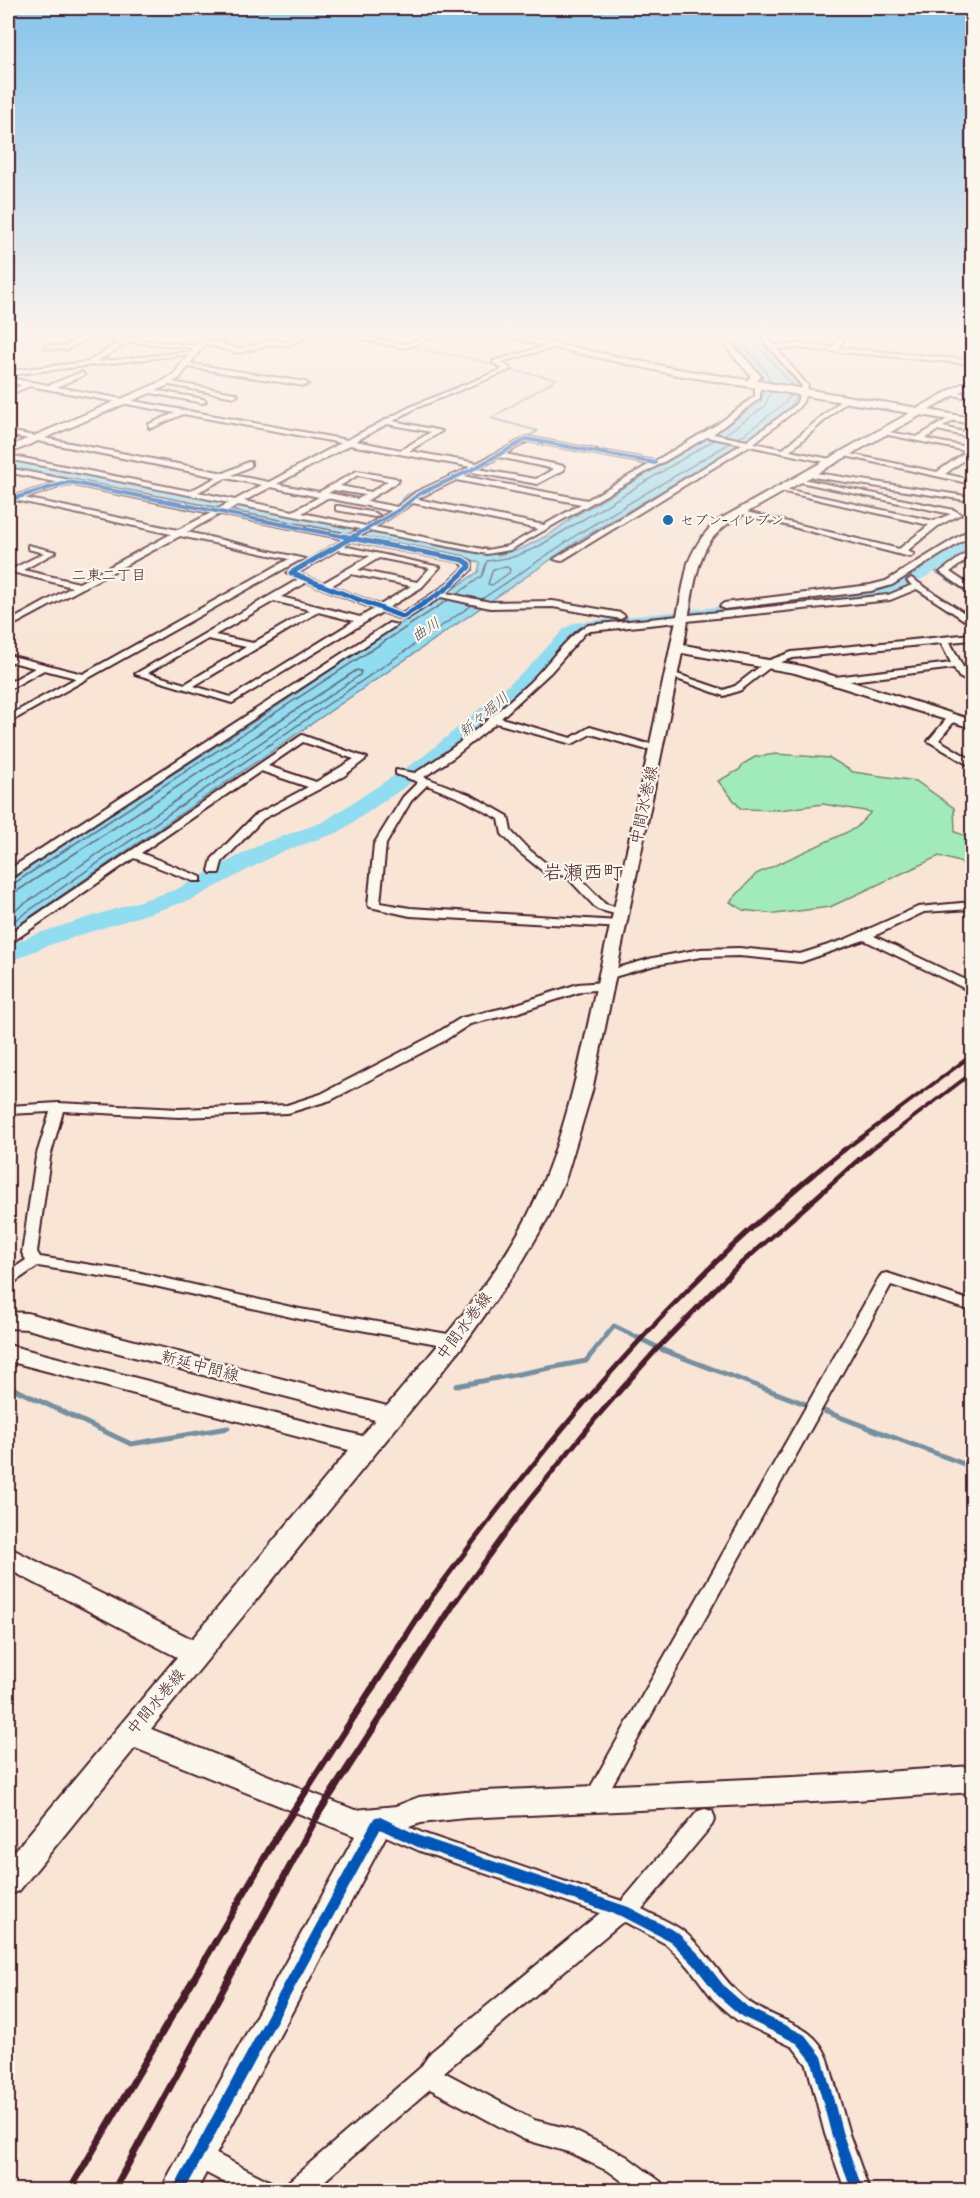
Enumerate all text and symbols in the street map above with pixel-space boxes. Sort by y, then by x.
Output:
place label: セブン-イレブン [680,512,784,529]
marker: セブン-イレブン [661,513,675,527]
district label: 二東二丁目 [71,566,147,585]
water label: 曲川 [408,614,444,646]
water label: 新々堀川 [455,688,513,742]
street label: 中間水巻線 [626,764,662,846]
district label: 岩瀬西町 [543,860,623,885]
street label: 中間水巻線 [432,1288,496,1364]
street label: 新延中間線 [159,1346,241,1386]
street label: 中間水巻線 [123,1665,189,1739]

